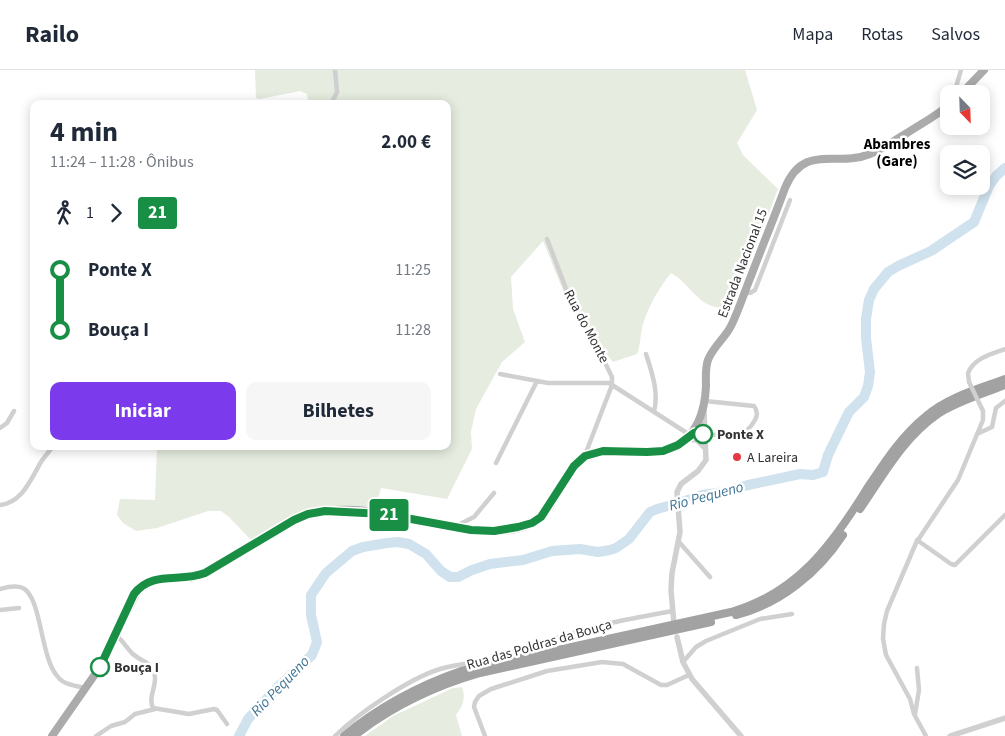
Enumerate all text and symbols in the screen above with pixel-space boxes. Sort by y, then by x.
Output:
text: Railo [25,17,79,52]
text: Mapa [792,22,833,47]
text: Rotas [861,22,903,47]
text: Salvos [931,22,980,47]
north arrow [940,85,990,135]
map controls [940,85,990,195]
text: 4 min [50,112,118,152]
text: 2.00 € [381,129,431,156]
district label: Abambres (Gare) [863,134,931,172]
button: layers [940,145,990,195]
text: 11:24 – 11:28 · Ônibus [50,151,194,173]
icon: walk [50,199,78,227]
icon: forward [102,199,130,227]
text: 21 [148,200,167,225]
text: 1 [86,202,94,224]
street label: Estrada Nacional 15 [713,206,773,321]
text: Ponte X [88,257,152,284]
text: 11:25 [395,259,431,281]
street label: Rua do Monte [558,286,614,367]
text: Bouça I [88,317,149,344]
text: 11:28 [395,319,431,341]
button: Iniciar [50,382,236,440]
button: Bilhetes [246,382,431,440]
marker: Ponte X [693,424,713,444]
place label: Ponte X [717,425,764,445]
place label: A Lareira [747,448,798,468]
marker: A Lareira [731,451,743,463]
water label: Rio Pequeno [667,476,746,517]
line badge: 21 [366,499,412,531]
text: 21 [379,502,399,527]
street label: Rua das Poldras da Bouça [464,615,614,675]
water label: Rio Pequeno [246,651,315,721]
marker: Bouça I [90,657,110,677]
place label: Bouça I [114,658,159,678]

